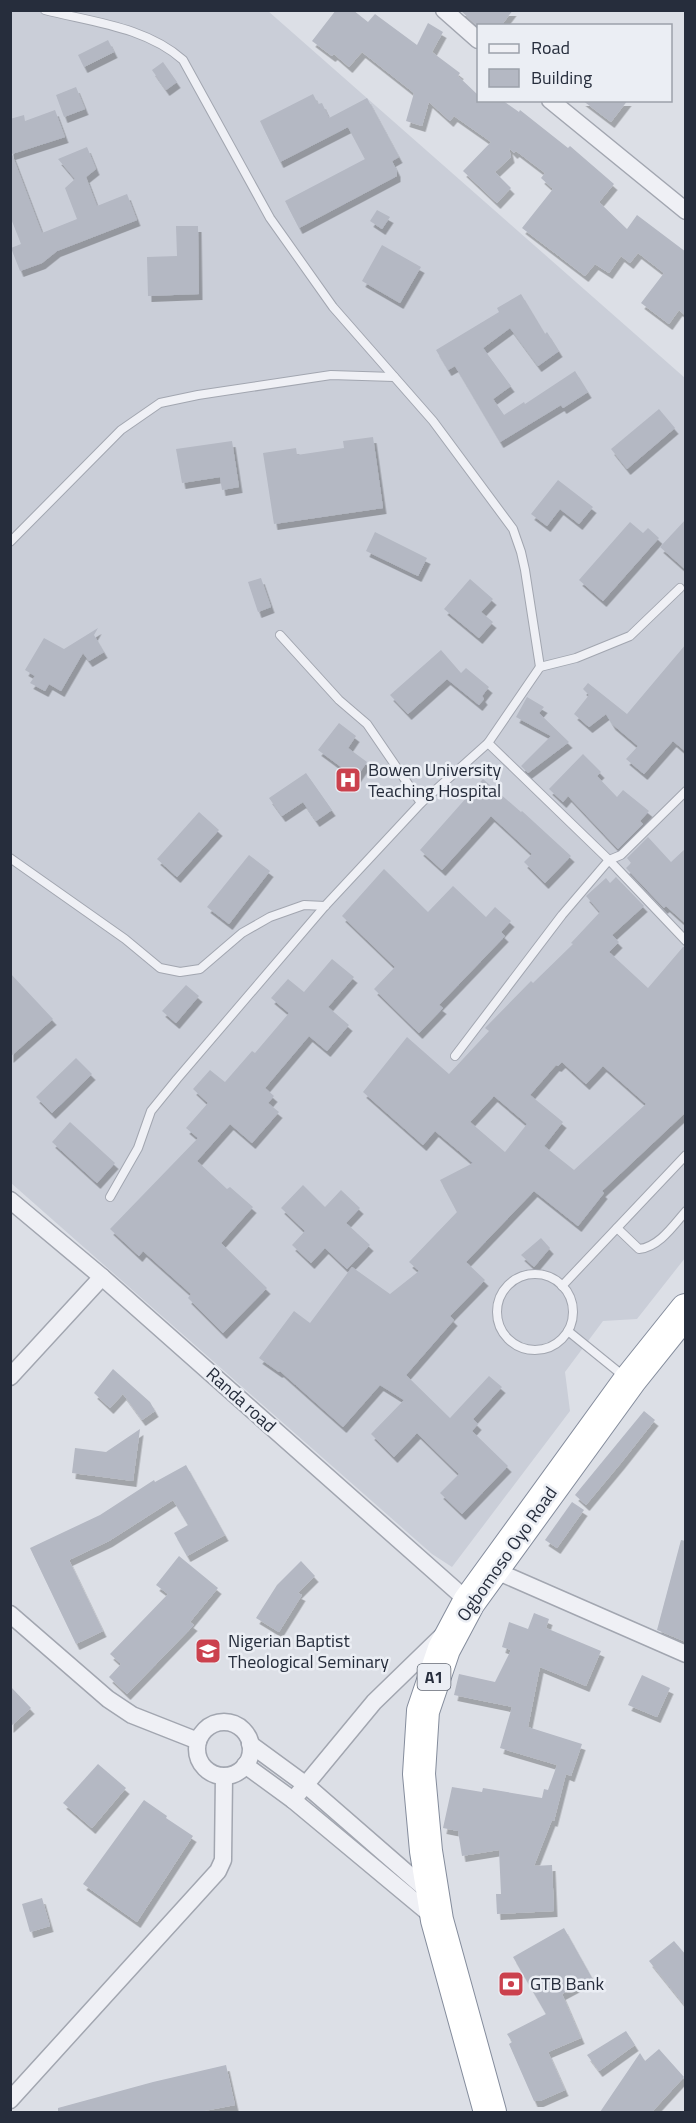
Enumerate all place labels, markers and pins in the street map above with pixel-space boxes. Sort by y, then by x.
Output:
place label: Bowen University Teaching Hospital [368,756,501,804]
hospital icon: Bowen University Teaching Hospital [333,765,363,795]
place label: Nigerian Baptist Theological Seminary [228,1627,389,1675]
school or university icon: Nigerian Baptist Theological Seminary [193,1636,223,1666]
bank icon: GTB Bank [496,1969,526,1999]
place label: GTB Bank [530,1970,604,1997]

